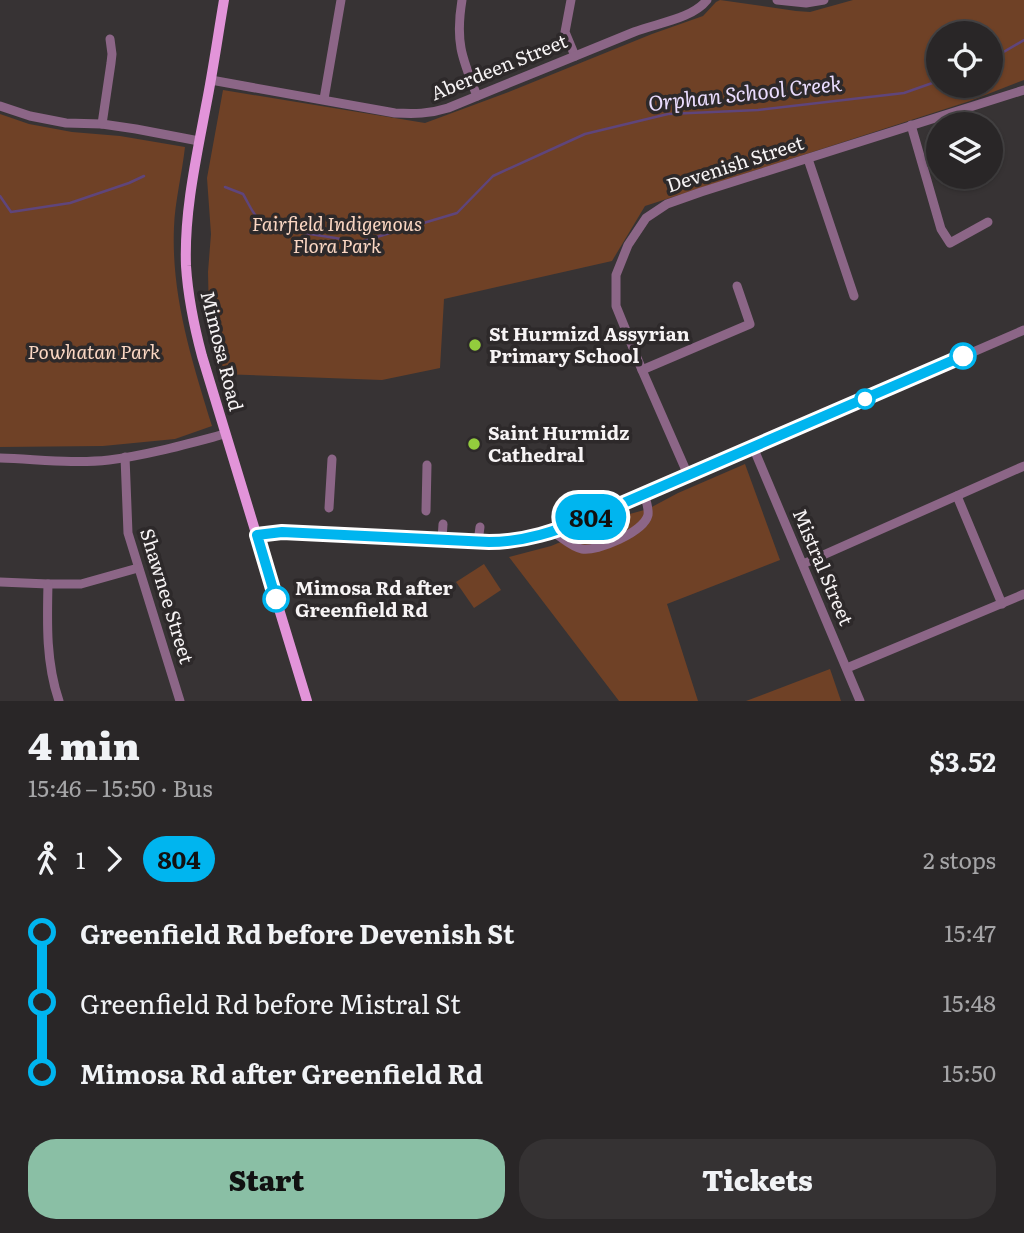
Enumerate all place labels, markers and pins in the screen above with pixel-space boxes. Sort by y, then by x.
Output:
place label: St Hurmizd Assyrian Primary School [489,319,690,369]
marker: St Hurmizd Assyrian Primary School [467,337,483,353]
unlabelled marker [950,343,976,369]
unlabelled marker [855,389,875,409]
place label: Saint Hurmidz Cathedral [488,418,630,468]
marker: Saint Hurmidz Cathedral [466,436,482,452]
place label: Mimosa Rd after Greenfield Rd [295,573,454,623]
marker: Mimosa Rd after Greenfield Rd [263,586,289,612]

